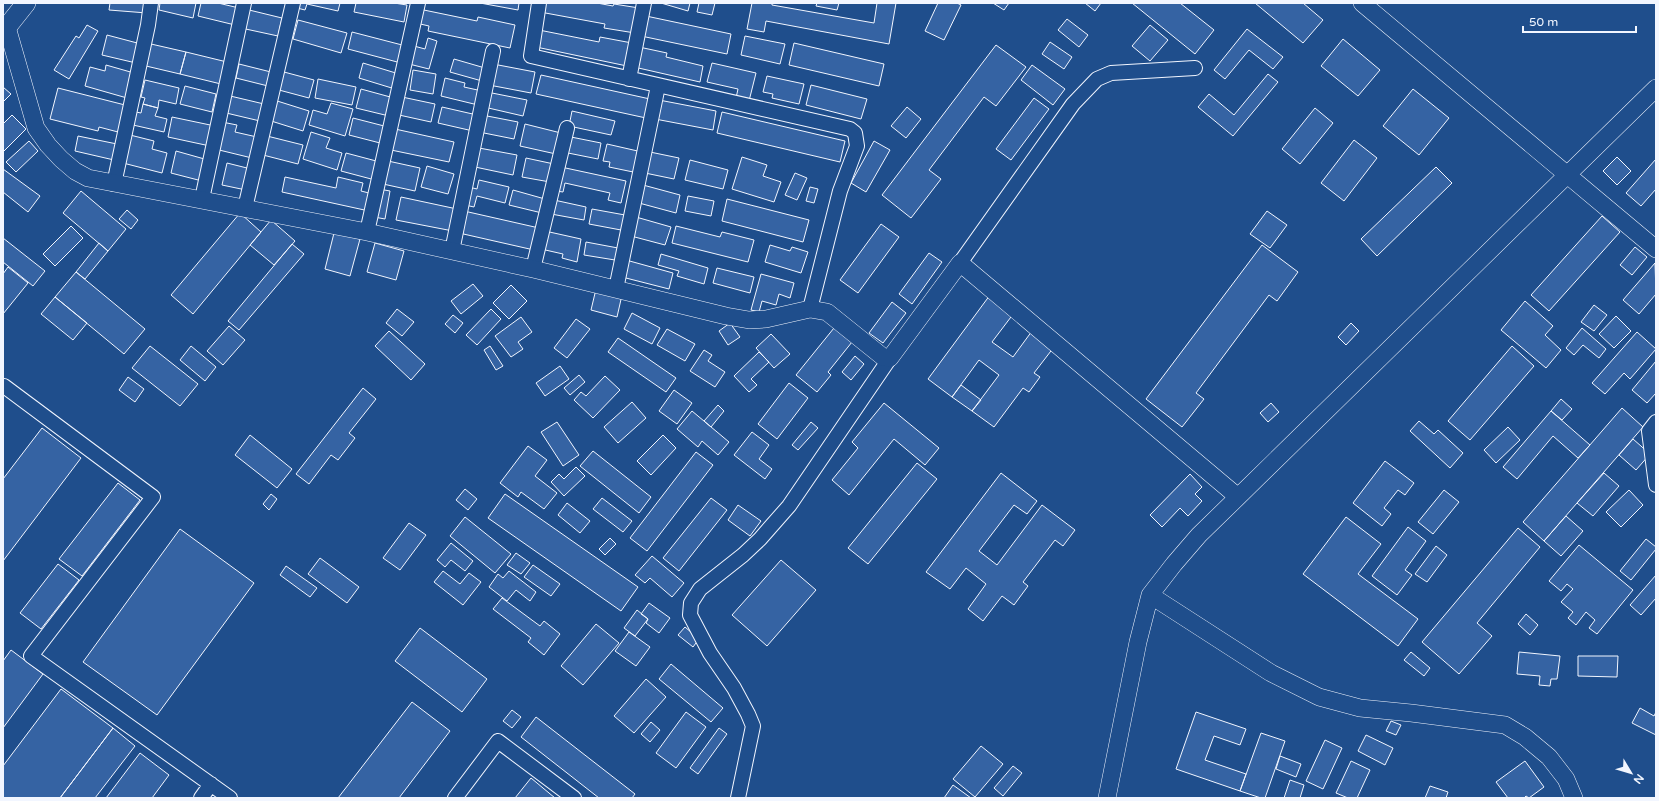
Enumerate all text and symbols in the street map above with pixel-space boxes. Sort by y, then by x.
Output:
scale bar [1523,8,1636,34]
text: 50 m [1529,15,1558,29]
north arrow [1611,753,1651,793]
text: N [1631,771,1646,786]

